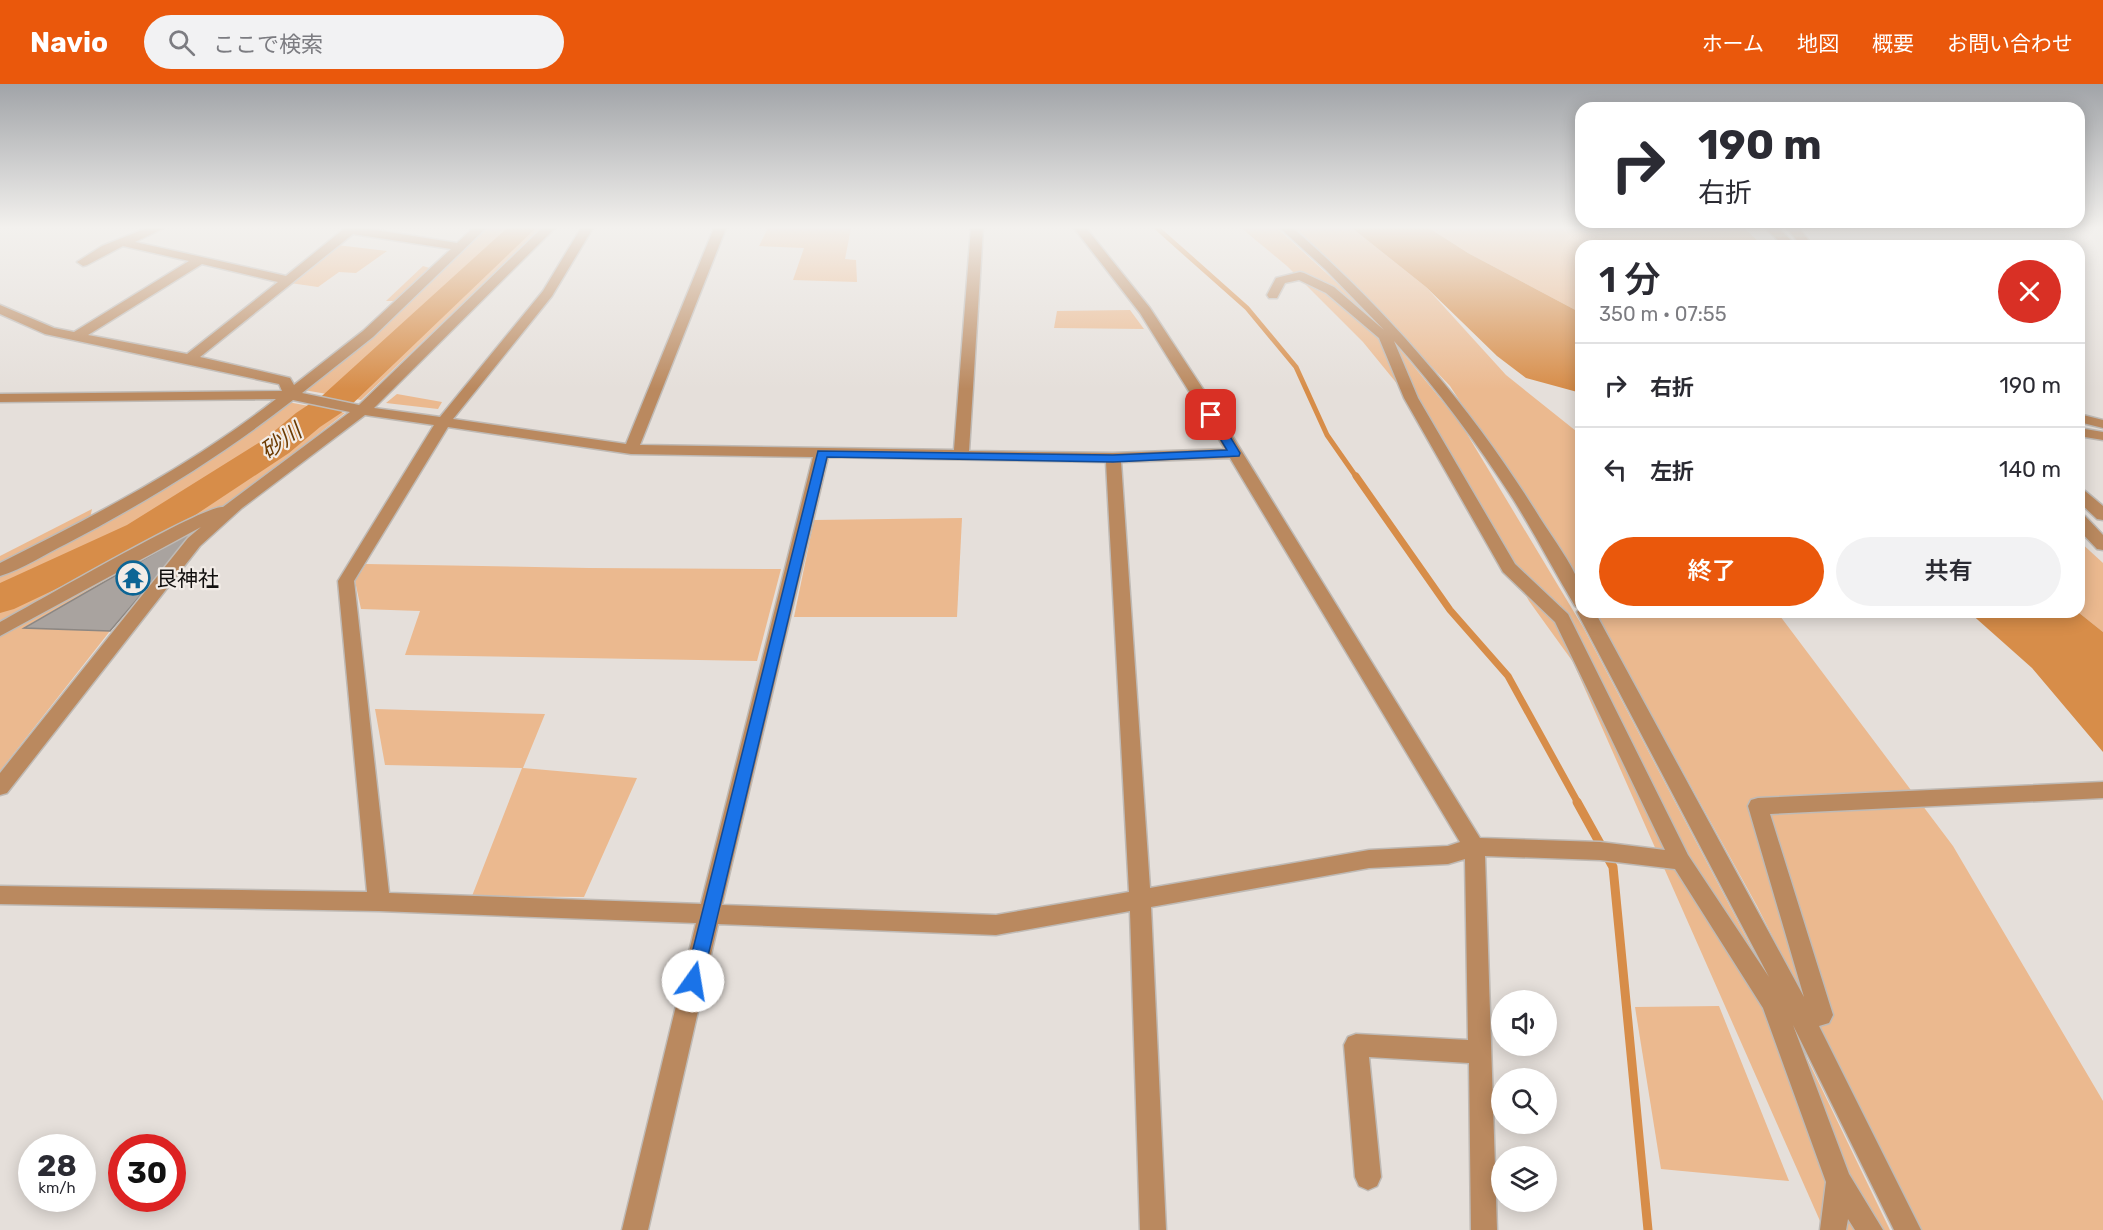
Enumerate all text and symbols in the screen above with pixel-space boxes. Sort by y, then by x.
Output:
search box [144,15,564,69]
text: Navio [30,26,108,59]
icon: search [165,26,198,59]
text: ここで検索 [213,31,323,58]
text: ホーム [1702,31,1764,56]
text: 地図 [1797,31,1839,56]
text: 概要 [1872,31,1914,56]
text: お問い合わせ [1947,31,2073,56]
text: 190 m [1698,120,1822,170]
icon: right [1599,126,1677,204]
text: 右折 [1698,177,1752,209]
text: 1 分 [1599,258,1660,301]
button: close [1998,260,2061,323]
text: 350 m · 07:55 [1599,302,1727,326]
icon: right [1599,369,1632,402]
text: 190 m [2000,372,2061,399]
text: 右折 [1650,374,1694,401]
pin [1185,389,1236,440]
icon: arrive [1194,398,1227,431]
water label: 砂川 [255,416,308,465]
icon: left [1599,453,1632,486]
text: 140 m [1999,456,2061,483]
text: 左折 [1650,458,1694,485]
button: 終了 [1599,537,1824,606]
button: 共有 [1836,537,2061,606]
temple icon: 艮神社 [115,560,151,596]
place label: 艮神社 [156,566,219,591]
position arrow [661,949,725,1013]
map controls [1491,990,1557,1212]
button: sound [1491,990,1557,1056]
button: search [1491,1068,1557,1134]
speed limit sign: 30 [108,1134,186,1212]
button: layers [1491,1146,1557,1212]
text: 28 [37,1148,77,1184]
text: km/h [38,1179,76,1197]

